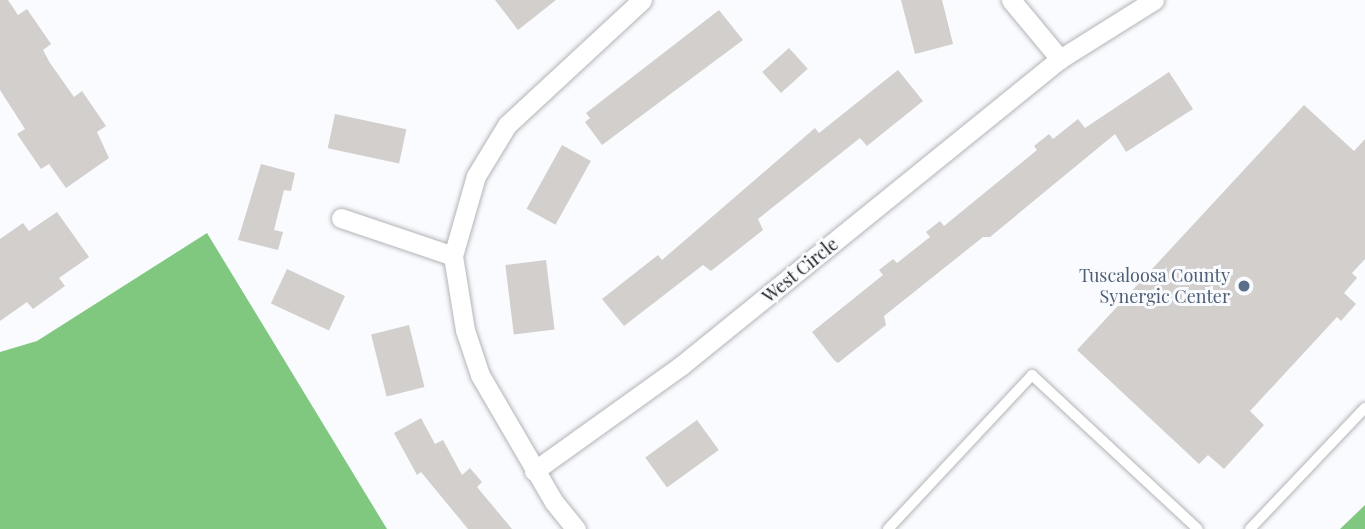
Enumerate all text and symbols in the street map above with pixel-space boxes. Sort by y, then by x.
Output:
street label: West Circle [758,233,842,307]
place label: Tuscaloosa County Synergic Center [1079,265,1230,308]
marker: Tuscaloosa County Synergic Center [1236,278,1252,294]

